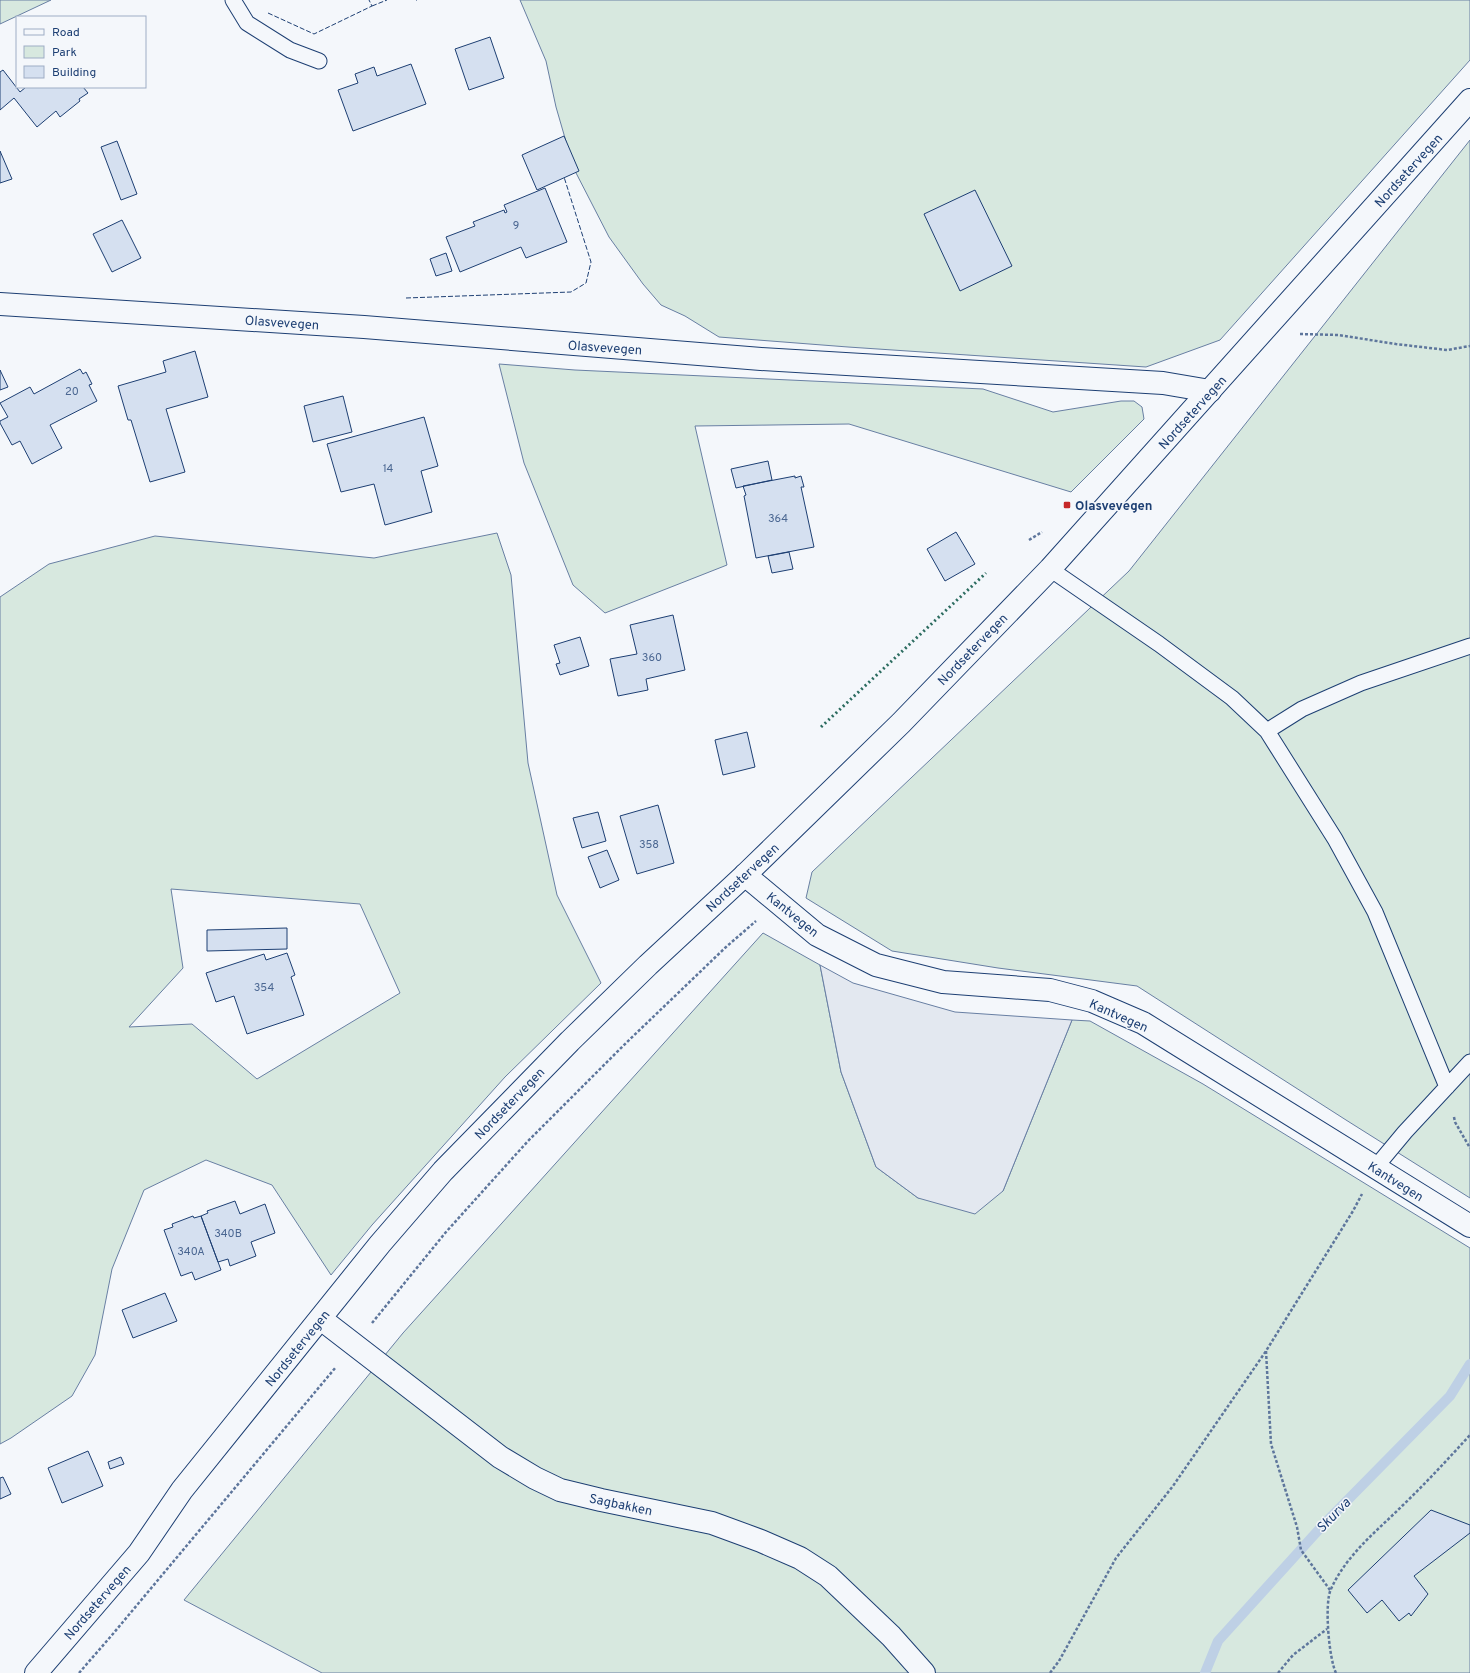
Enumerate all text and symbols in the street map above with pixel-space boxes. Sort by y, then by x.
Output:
legend [16,16,146,88]
text: Road [52,25,80,41]
text: Park [52,45,77,61]
text: Building [52,65,96,81]
street label: Nordsetervegen [1372,131,1447,212]
house number: 9 [513,219,519,233]
street label: Olasvevegen [244,313,320,335]
street label: Olasvevegen [567,338,643,360]
street label: Nordsetervegen [1156,373,1231,454]
house number: 20 [65,385,79,399]
house number: 14 [383,462,394,476]
place label: Olasvevegen [1075,499,1153,515]
marker: Olasvevegen [1062,500,1072,510]
house number: 364 [768,512,788,526]
street label: Nordsetervegen [935,611,1012,690]
house number: 360 [642,651,662,665]
house number: 358 [639,838,659,852]
street label: Nordsetervegen [704,841,783,916]
street label: Kantvegen [762,890,821,942]
house number: 354 [254,981,274,995]
street label: Kantvegen [1086,997,1150,1037]
street label: Nordsetervegen [472,1065,549,1144]
street label: Kantvegen [1364,1159,1426,1206]
house number: 340B [214,1227,242,1241]
house number: 340A [177,1245,205,1259]
street label: Nordsetervegen [263,1308,334,1391]
street label: Sagbakken [587,1491,654,1520]
water label: Skurva [1313,1495,1355,1537]
street label: Nordsetervegen [62,1563,135,1644]

